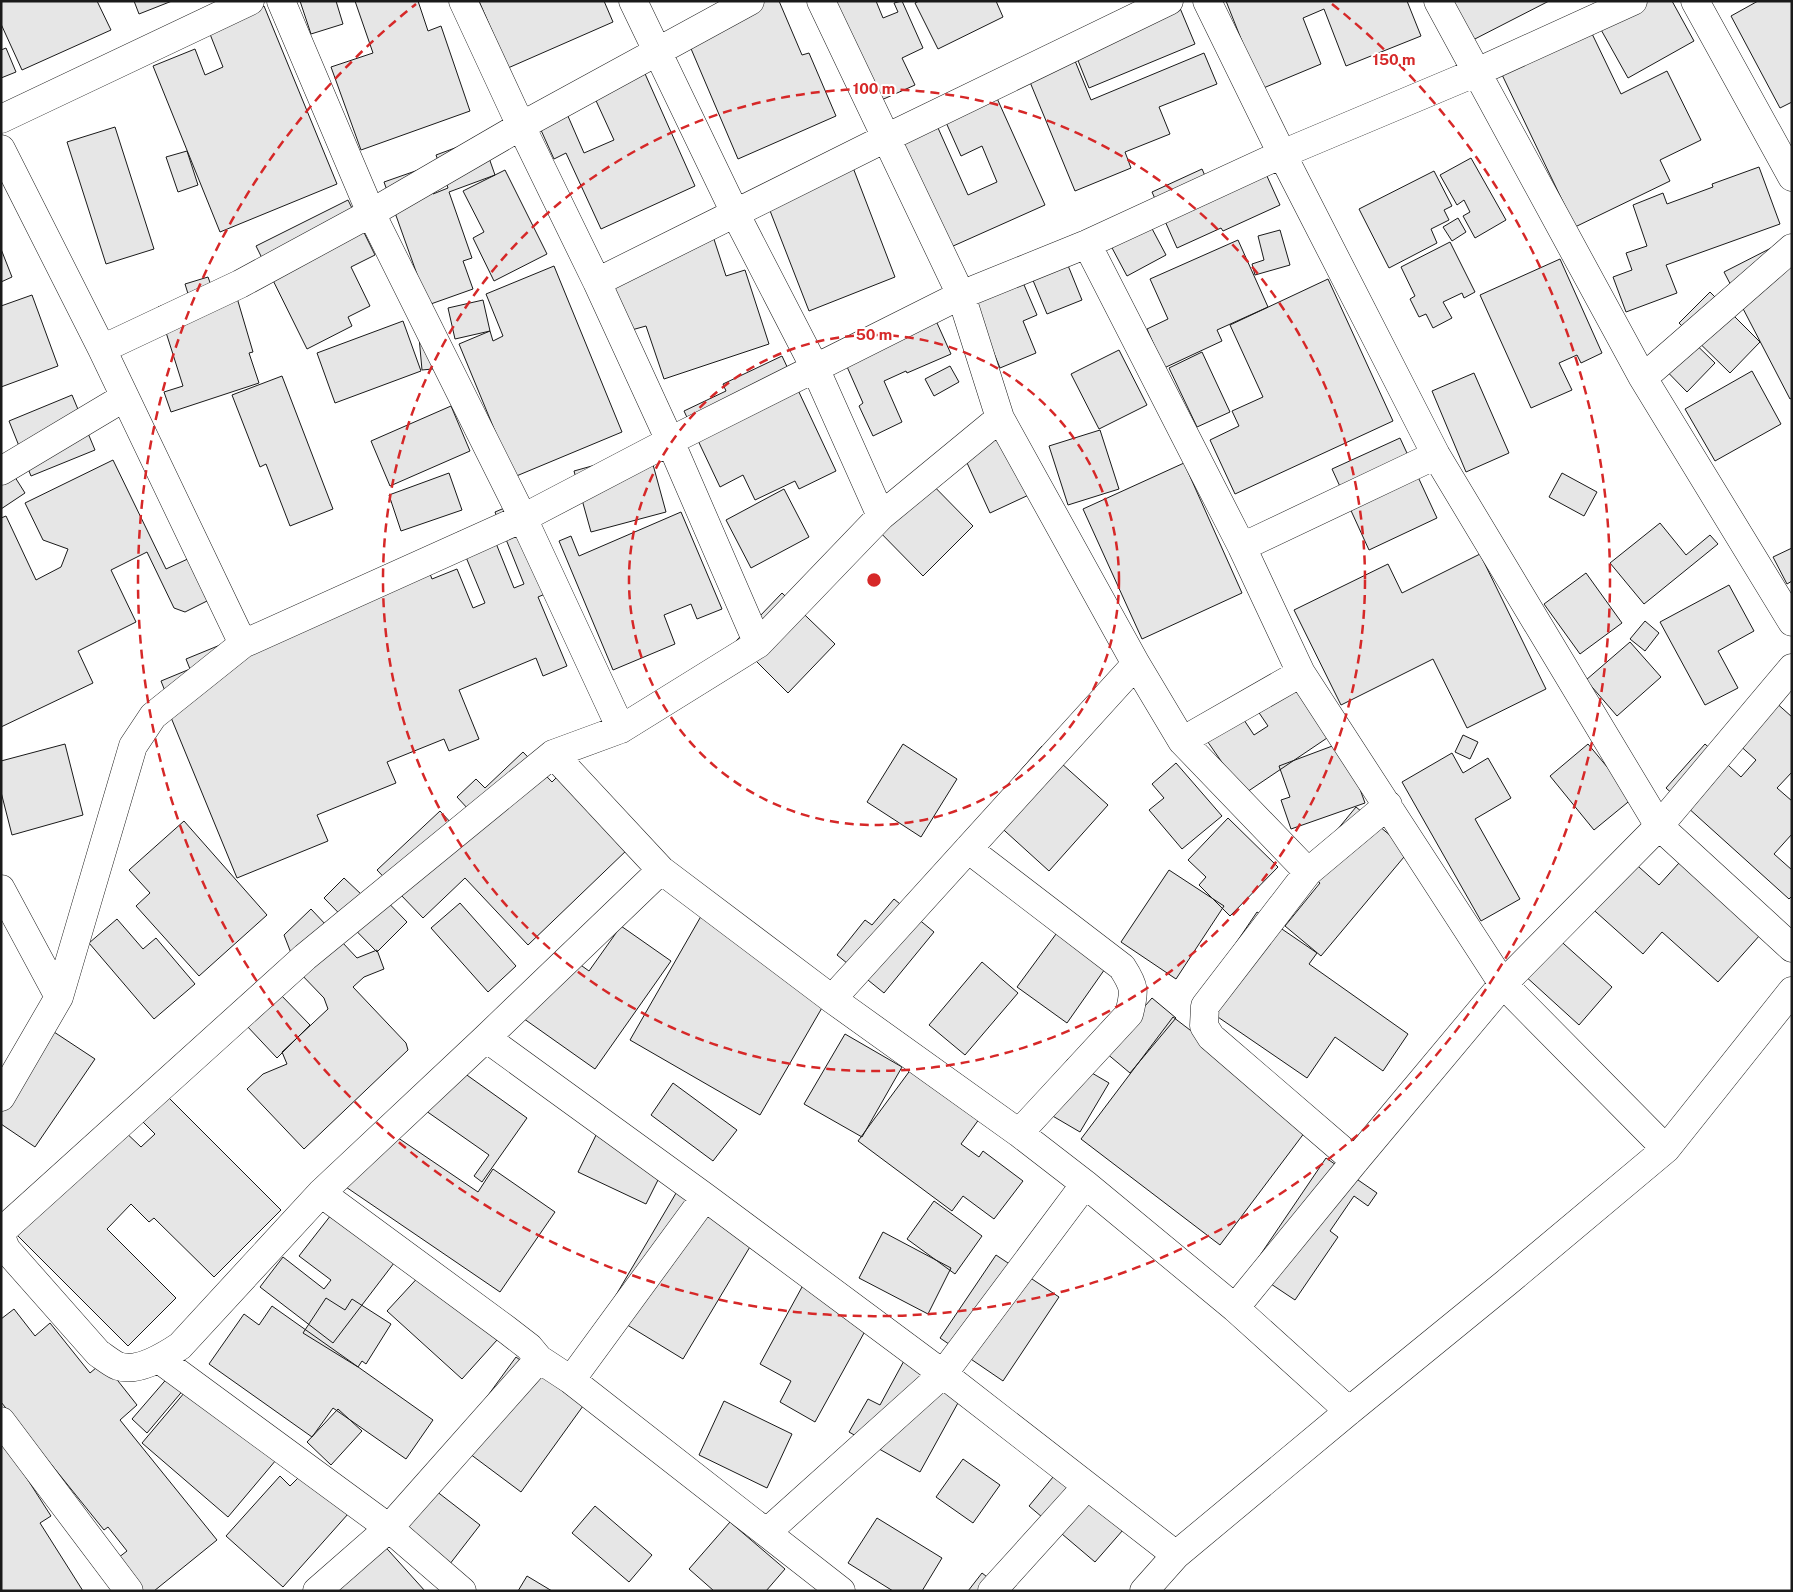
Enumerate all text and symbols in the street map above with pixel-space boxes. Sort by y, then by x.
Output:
text: 150 m [1372,51,1416,68]
text: 100 m [853,80,895,97]
text: 50 m [856,326,892,343]
centre of rings [865,571,883,589]

